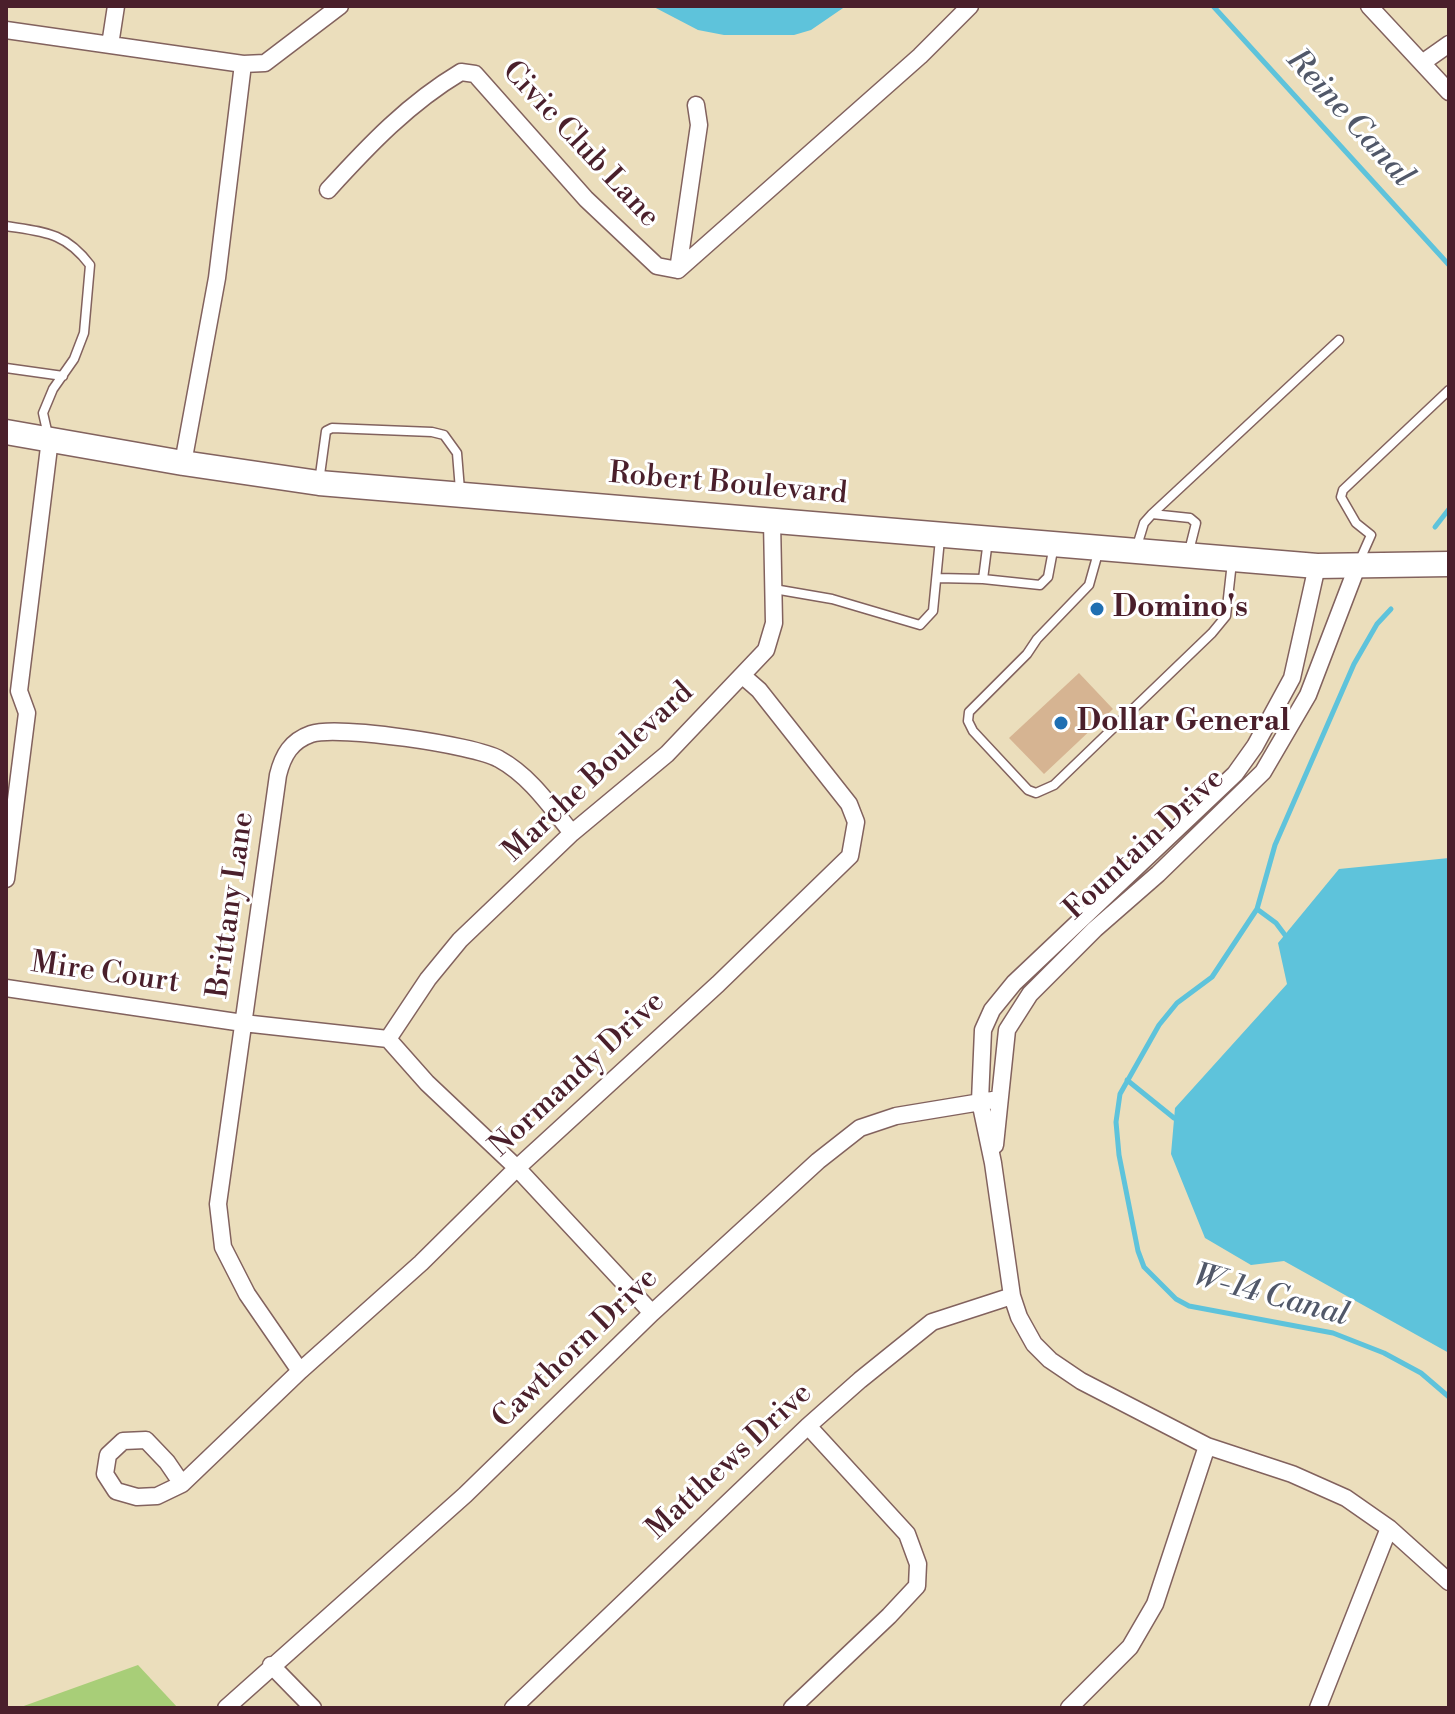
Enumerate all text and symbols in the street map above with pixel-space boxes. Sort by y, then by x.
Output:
water label: Reine Canal [1277,42,1421,196]
street label: Civic Club Lane [494,54,666,236]
street label: Robert Boulevard [607,457,849,513]
place label: Domino's [1113,591,1248,627]
marker: Domino's [1088,600,1106,618]
street label: Marche Boulevard [496,676,702,870]
place label: Dollar General [1077,705,1290,741]
marker: Dollar General [1052,714,1070,732]
street label: Fountain Drive [1057,762,1233,928]
street label: Brittany Lane [201,810,263,1000]
street label: Mire Court [28,946,182,1002]
street label: Normandy Drive [483,985,673,1165]
water label: W-14 Canal [1189,1258,1353,1336]
street label: Cawthorn Drive [486,1261,666,1437]
street label: Matthews Drive [640,1376,820,1548]

